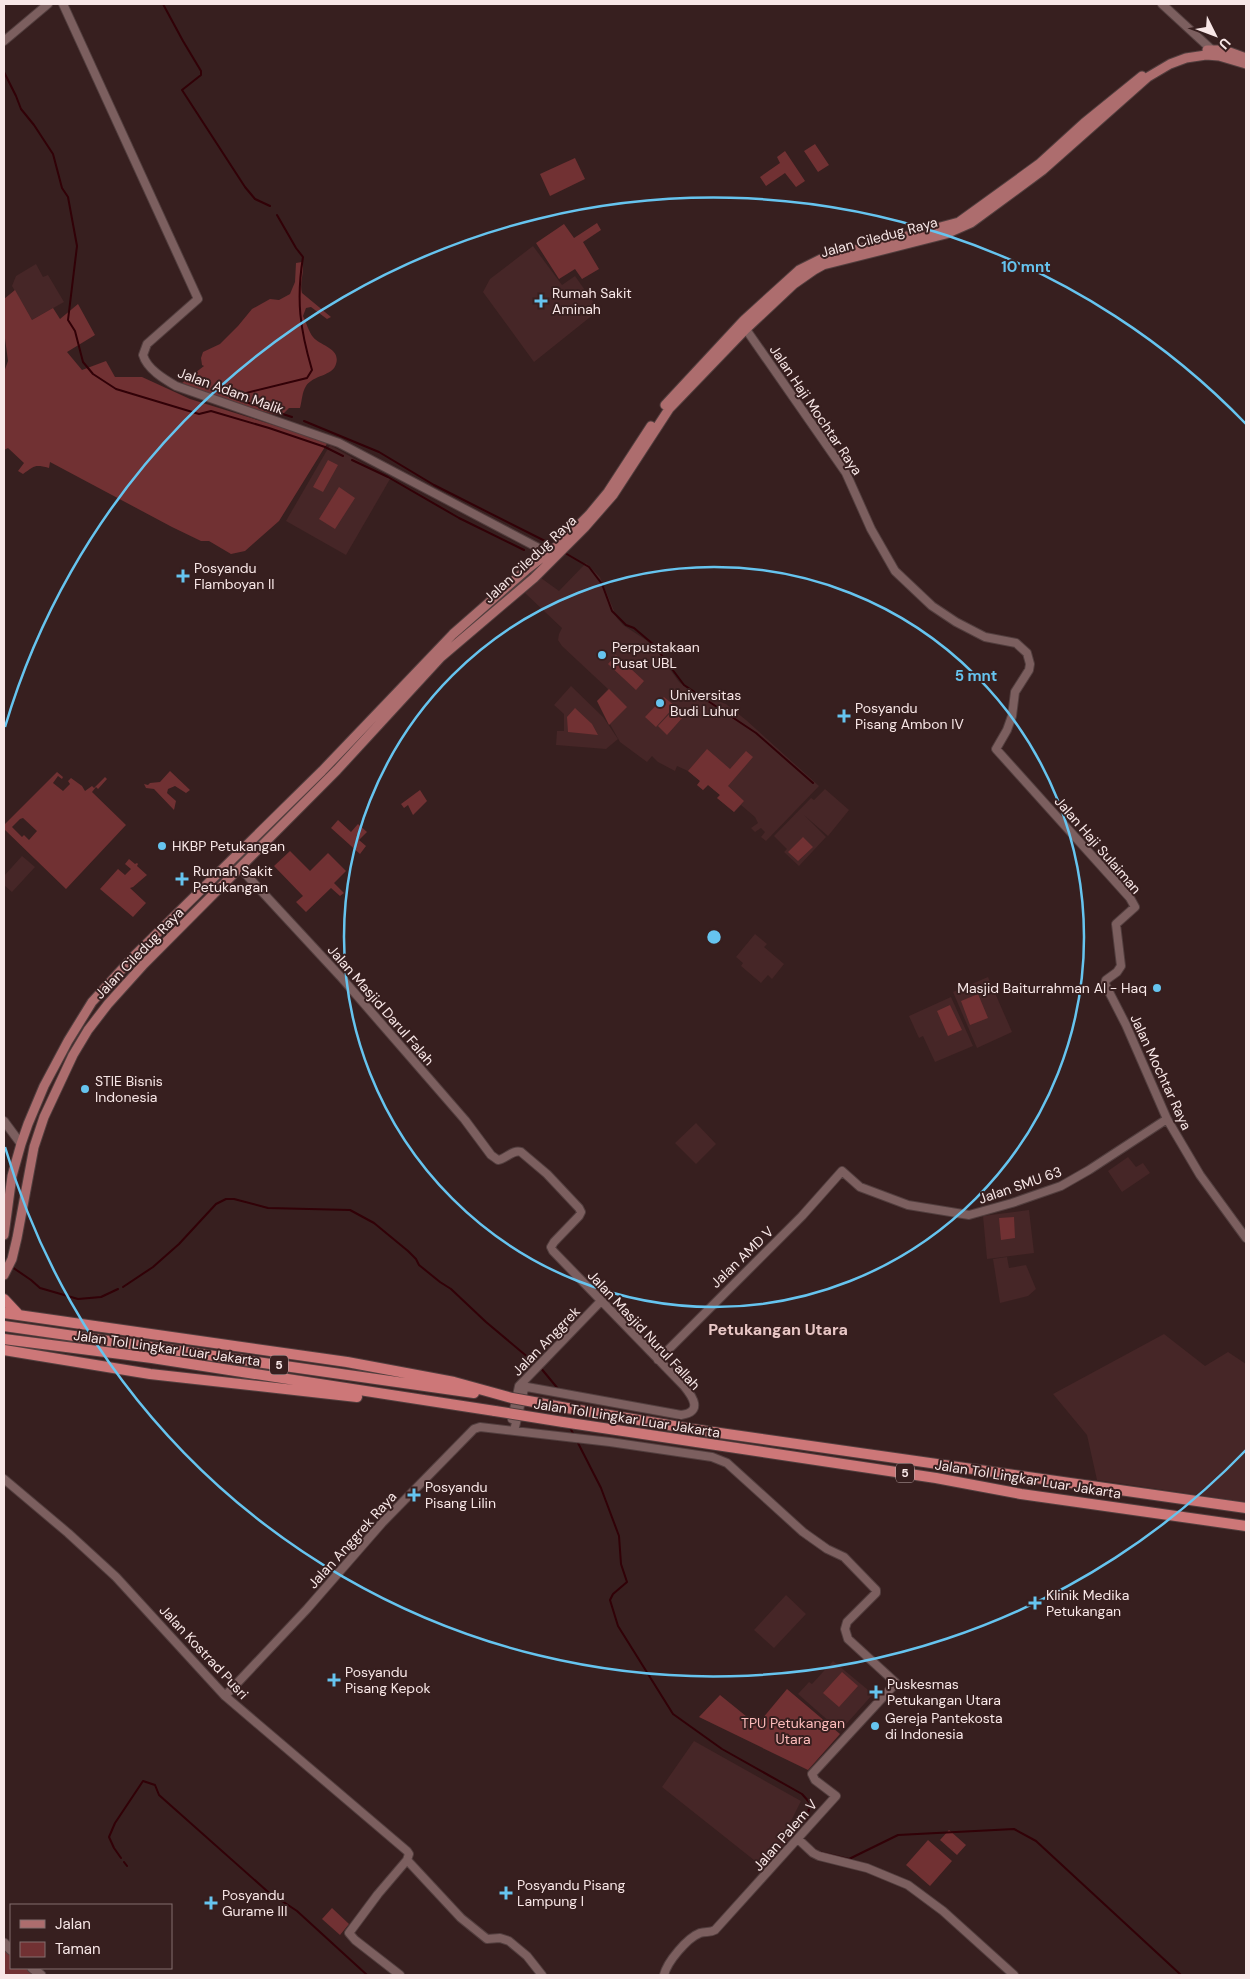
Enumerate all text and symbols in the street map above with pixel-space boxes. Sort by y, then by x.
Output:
north arrow [1190,10,1240,60]
text: U [1215,34,1235,53]
street label: Jalan Ciledug Raya [819,213,939,261]
text: 10 mnt [1001,257,1051,277]
place label: Rumah Sakit Aminah [552,284,632,318]
marker: Rumah Sakit Aminah [534,294,548,308]
street label: Jalan Haji Mochtar Raya [766,341,866,479]
street label: Jalan Adam Malik [175,363,287,419]
street label: Jalan Ciledug Raya [480,511,580,607]
place label: Posyandu Flamboyan II [194,559,275,593]
marker: Posyandu Flamboyan II [176,569,190,583]
place label: Perpustakaan Pusat UBL [612,638,700,672]
marker: Perpustakaan Pusat UBL [596,649,608,661]
text: 5 mnt [955,666,997,686]
place label: Universitas Budi Luhur [670,686,741,720]
marker: Universitas Budi Luhur [654,697,666,709]
place label: Posyandu Pisang Ambon IV [855,699,965,733]
marker: Posyandu Pisang Ambon IV [837,709,851,723]
street label: Jalan Haji Sulaiman [1051,793,1145,897]
place label: HKBP Petukangan [172,837,285,855]
marker: HKBP Petukangan [156,840,168,852]
place label: Rumah Sakit Petukangan [193,862,273,896]
marker: Rumah Sakit Petukangan [175,872,189,886]
street label: Jalan Ciledug Raya [91,903,187,1003]
centre of rings [705,928,723,946]
street label: Jalan Masjid Darul Falah [324,941,438,1069]
place label: Masjid Baiturrahman Al - Haq [957,979,1147,997]
marker: Masjid Baiturrahman Al - Haq [1151,982,1163,994]
street label: Jalan Mochtar Raya [1126,1011,1196,1133]
place label: STIE Bisnis Indonesia [95,1072,163,1106]
marker: STIE Bisnis Indonesia [79,1083,91,1095]
street label: Jalan SMU 63 [976,1162,1064,1208]
street label: Jalan AMD V [707,1222,778,1292]
street label: Jalan Masjid Nurul Fallah [584,1266,704,1394]
street label: Jalan Anggrek [508,1302,584,1380]
district label: Petukangan Utara [708,1319,848,1340]
street label: Jalan Tol Lingkar Luar Jakarta [72,1326,262,1370]
road number: 5 [270,1356,288,1374]
street label: Jalan Tol Lingkar Luar Jakarta [533,1394,721,1442]
street label: Jalan Tol Lingkar Luar Jakarta [934,1455,1122,1503]
road number: 5 [896,1464,914,1482]
place label: Posyandu Pisang Lilin [425,1478,496,1512]
street label: Jalan Anggrek Raya [304,1488,400,1592]
marker: Posyandu Pisang Lilin [407,1488,421,1502]
place label: Klinik Medika Petukangan [1046,1586,1129,1620]
marker: Klinik Medika Petukangan [1028,1596,1042,1610]
street label: Jalan Kostrad Pusri [156,1601,252,1703]
place label: Posyandu Pisang Kepok [345,1663,430,1697]
marker: Posyandu Pisang Kepok [327,1673,341,1687]
place label: Puskesmas Petukangan Utara [887,1675,1001,1709]
marker: Puskesmas Petukangan Utara [869,1685,883,1699]
place label: Gereja Pantekosta di Indonesia [885,1709,1003,1743]
park label: TPU Petukangan Utara [741,1714,845,1748]
marker: Gereja Pantekosta di Indonesia [869,1720,881,1732]
street label: Jalan Palem V [749,1795,821,1875]
place label: Posyandu Pisang Lampung I [517,1876,625,1910]
place label: Posyandu Gurame III [222,1886,287,1920]
marker: Posyandu Pisang Lampung I [499,1886,513,1900]
marker: Posyandu Gurame III [204,1896,218,1910]
legend [10,1904,172,1969]
text: Jalan [55,1914,91,1934]
text: Taman [55,1939,101,1959]

